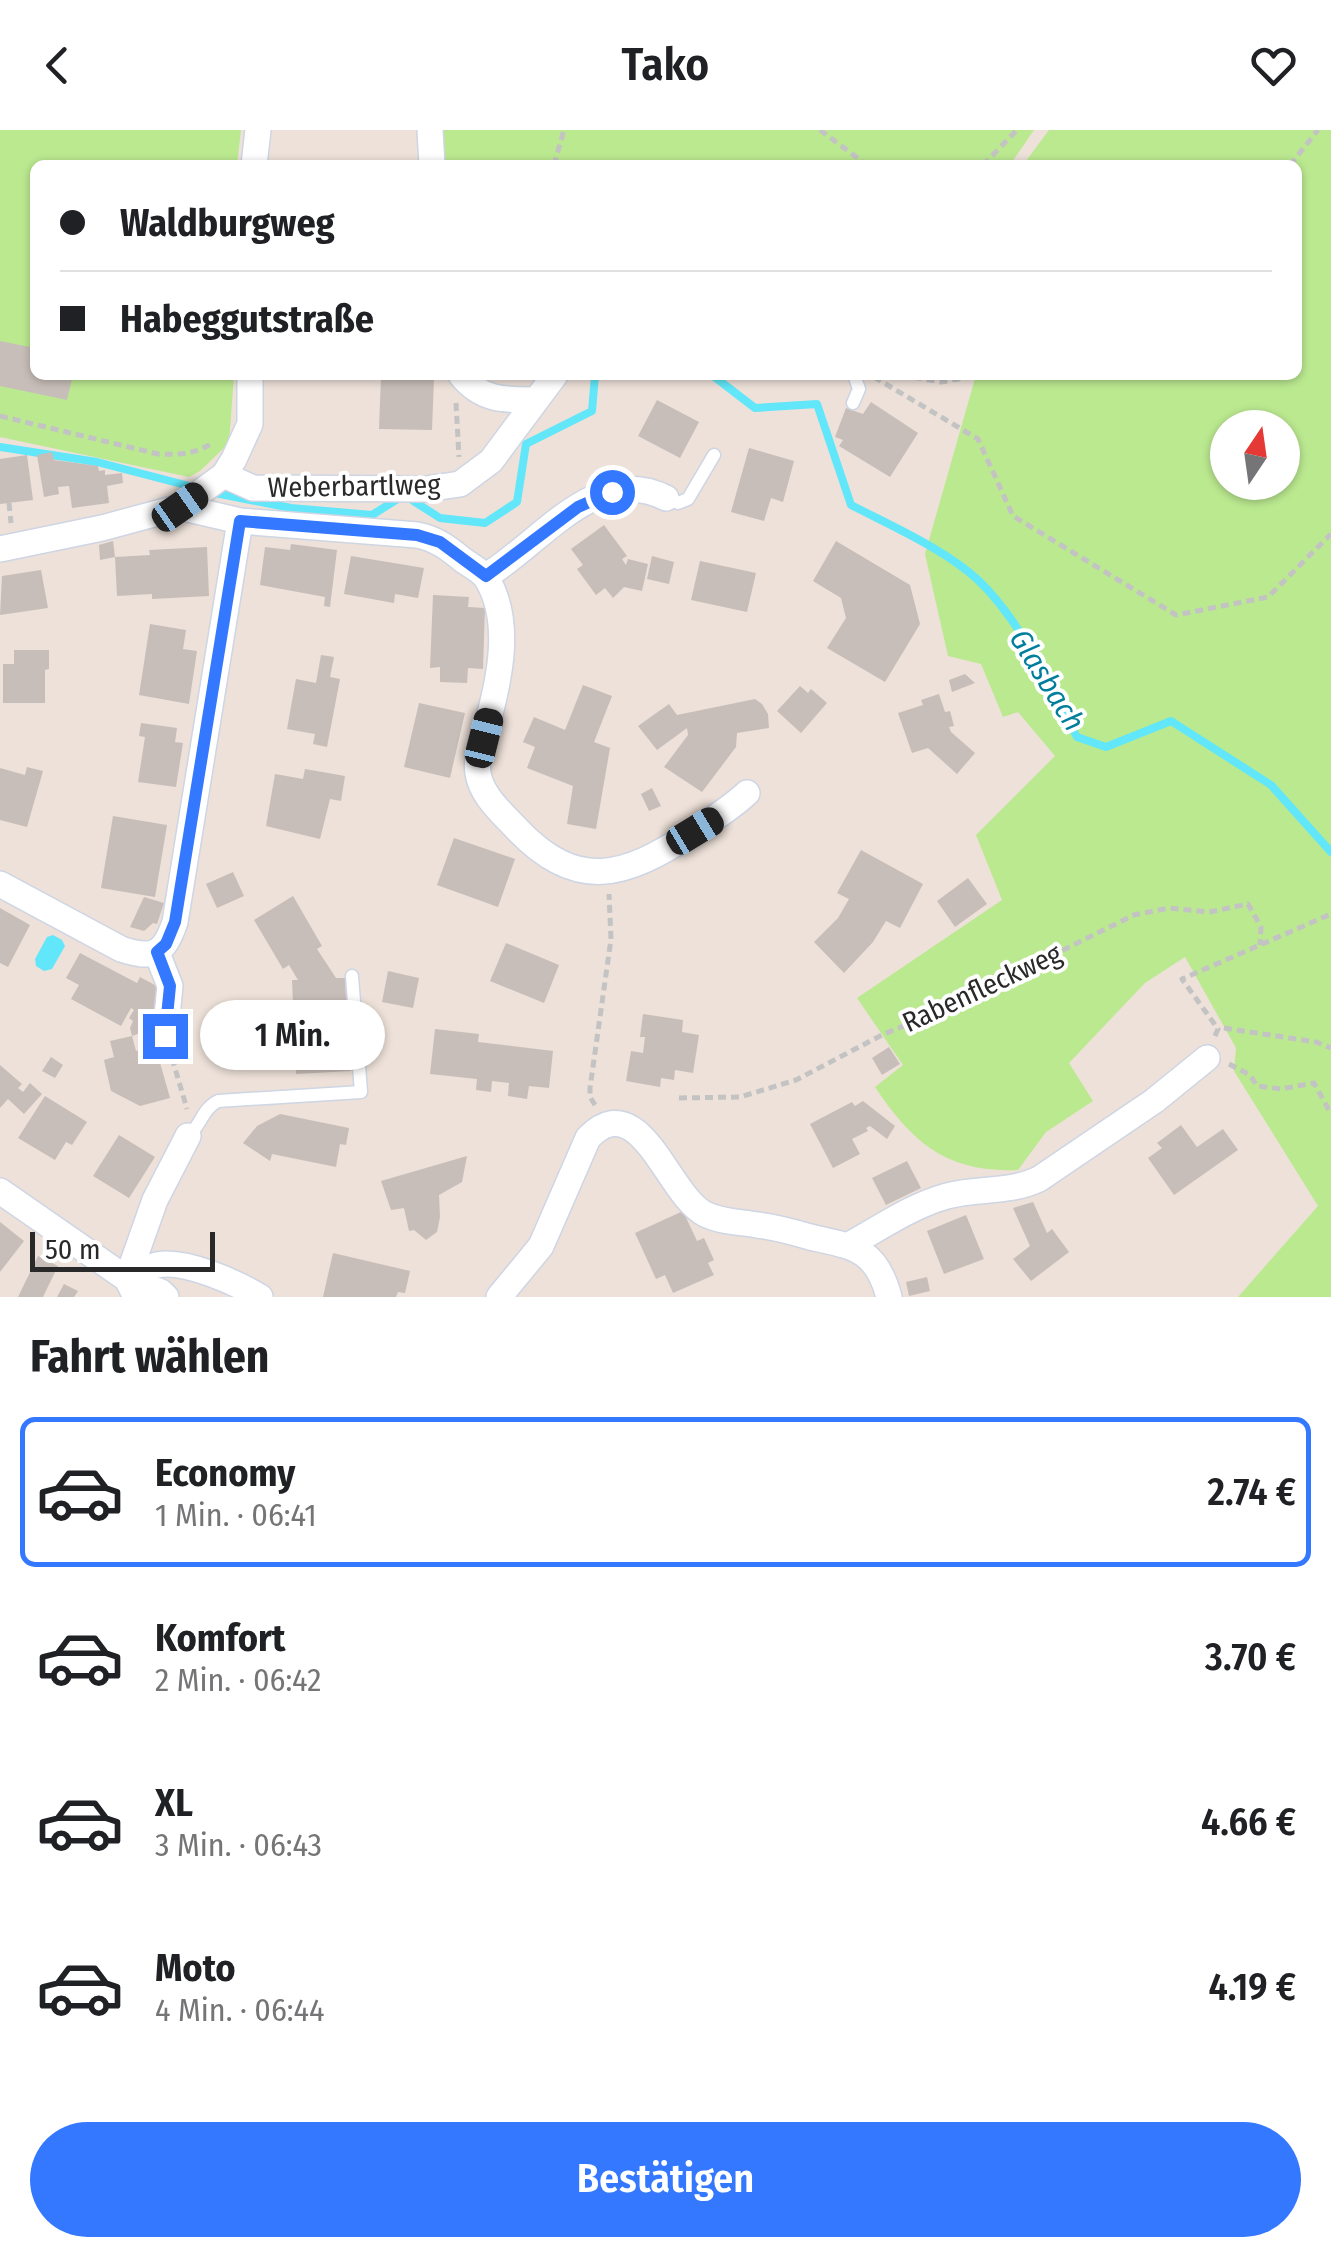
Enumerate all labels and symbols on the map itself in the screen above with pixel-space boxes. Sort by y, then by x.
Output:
north arrow [1210,410,1300,500]
street label: Weberbartlweg [267,468,441,504]
route start [590,470,635,515]
car [147,478,213,536]
water label: Glasbach [1002,623,1092,737]
car [462,705,506,771]
car [662,803,728,859]
street label: Rabenfleckweg [897,936,1067,1039]
callout: 1 Min. [200,1001,385,1071]
route end [143,1014,188,1059]
scale bar [30,1227,215,1272]

